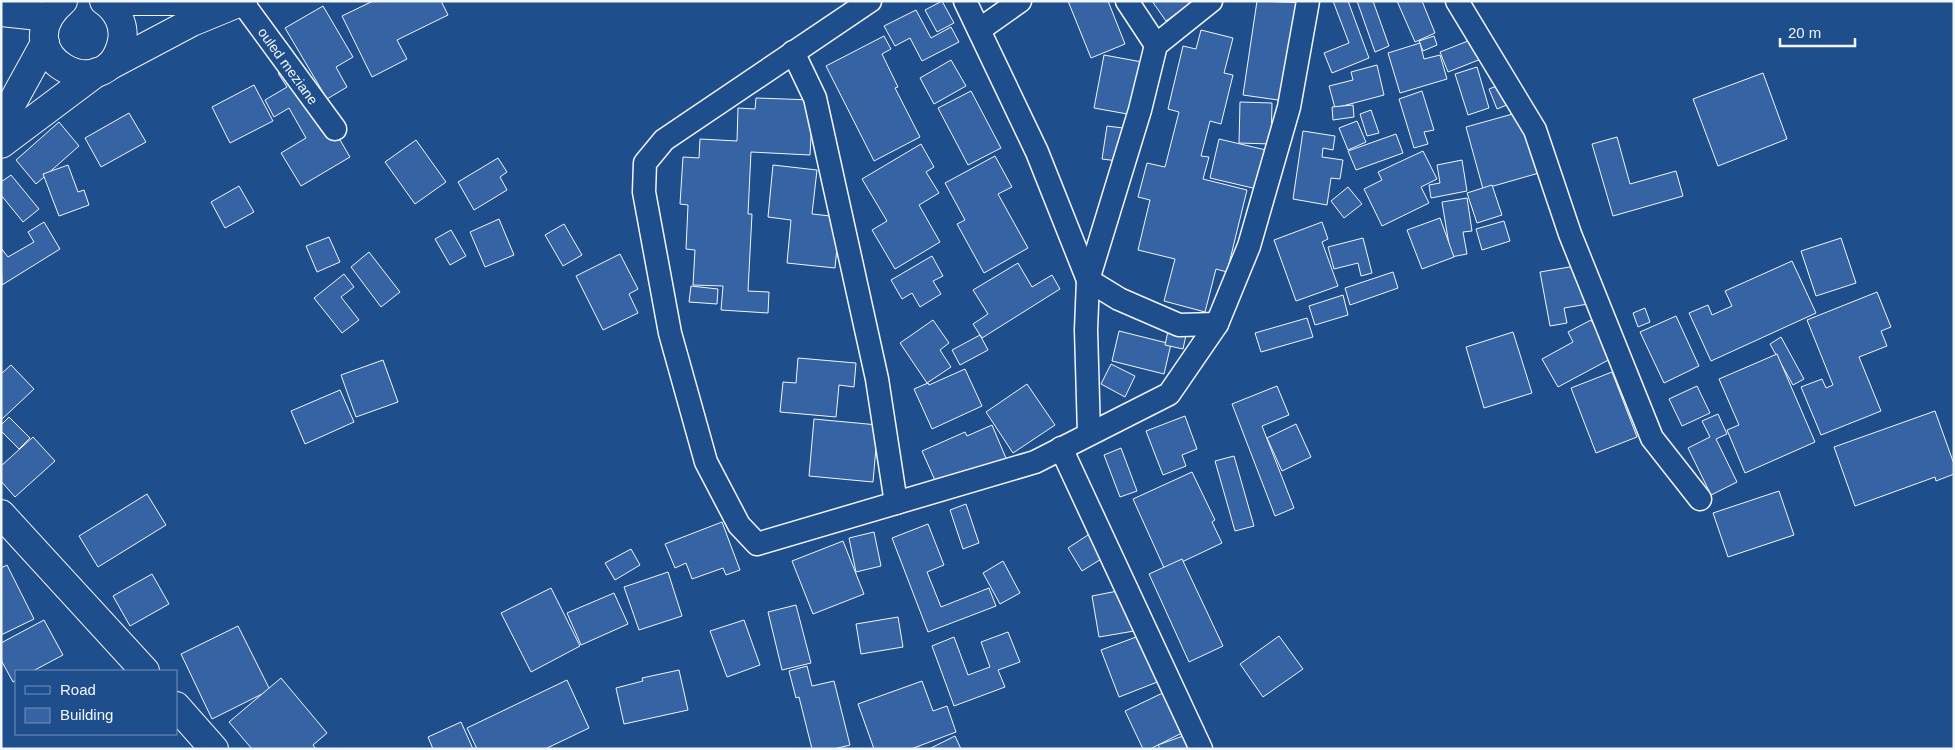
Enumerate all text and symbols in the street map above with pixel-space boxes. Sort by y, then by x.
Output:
scale bar [1780,15,1855,47]
street label: ouled meziane [255,24,321,108]
text: 20 m [1788,24,1821,41]
legend [15,670,178,735]
text: Road [60,681,96,698]
text: Building [60,706,113,723]

